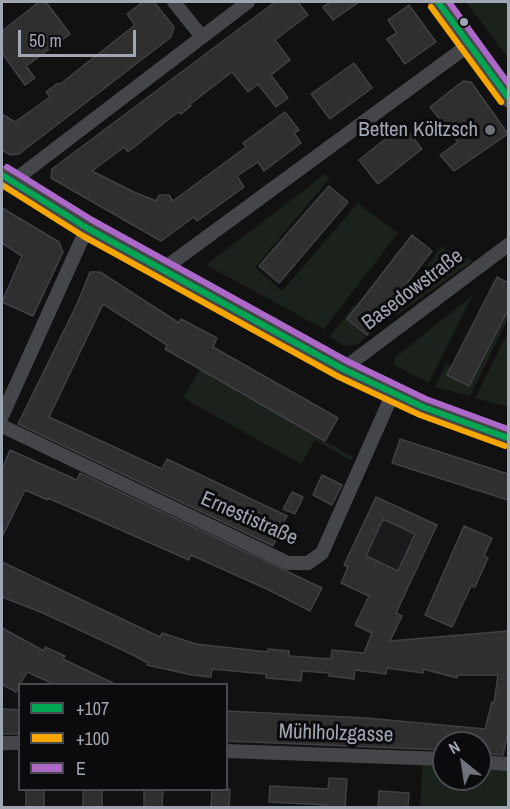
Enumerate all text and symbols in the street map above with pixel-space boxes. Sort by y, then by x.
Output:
unlabelled marker [458,16,470,28]
scale bar [21,18,140,56]
text: 50 m [29,28,62,53]
place label: Betten Költzsch [358,117,478,143]
marker: Betten Költzsch [483,123,497,137]
street label: Basedowstraße [358,244,468,336]
street label: Ernestistraße [197,486,301,552]
legend [18,683,228,791]
text: +107 [76,696,109,721]
street label: Mühlholzgasse [278,719,394,749]
text: +100 [76,726,109,751]
north arrow [432,731,492,791]
text: N [444,735,464,759]
text: E [76,756,86,781]

